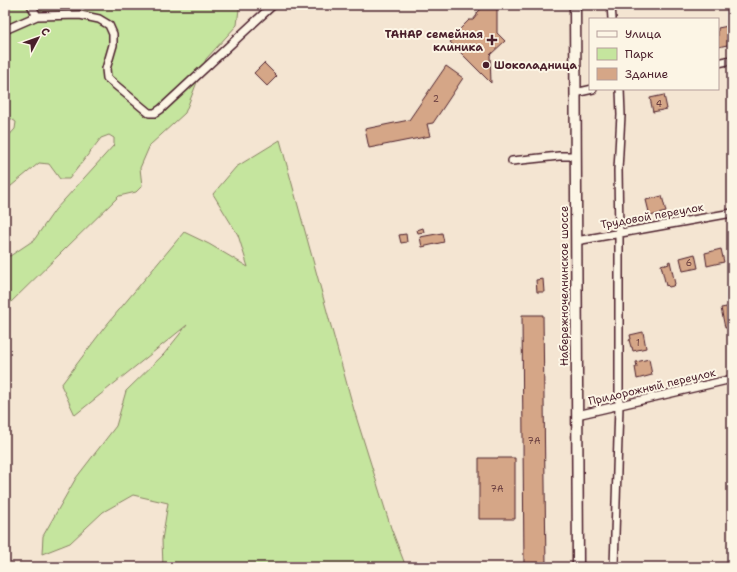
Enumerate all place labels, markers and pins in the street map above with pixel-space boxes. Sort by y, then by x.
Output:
place label: ТАНАР семейная клиника [385,27,483,55]
marker: ТАНАР семейная клиника [486,34,498,46]
place label: Шоколадница [494,58,577,73]
marker: Шоколадница [481,60,491,70]

